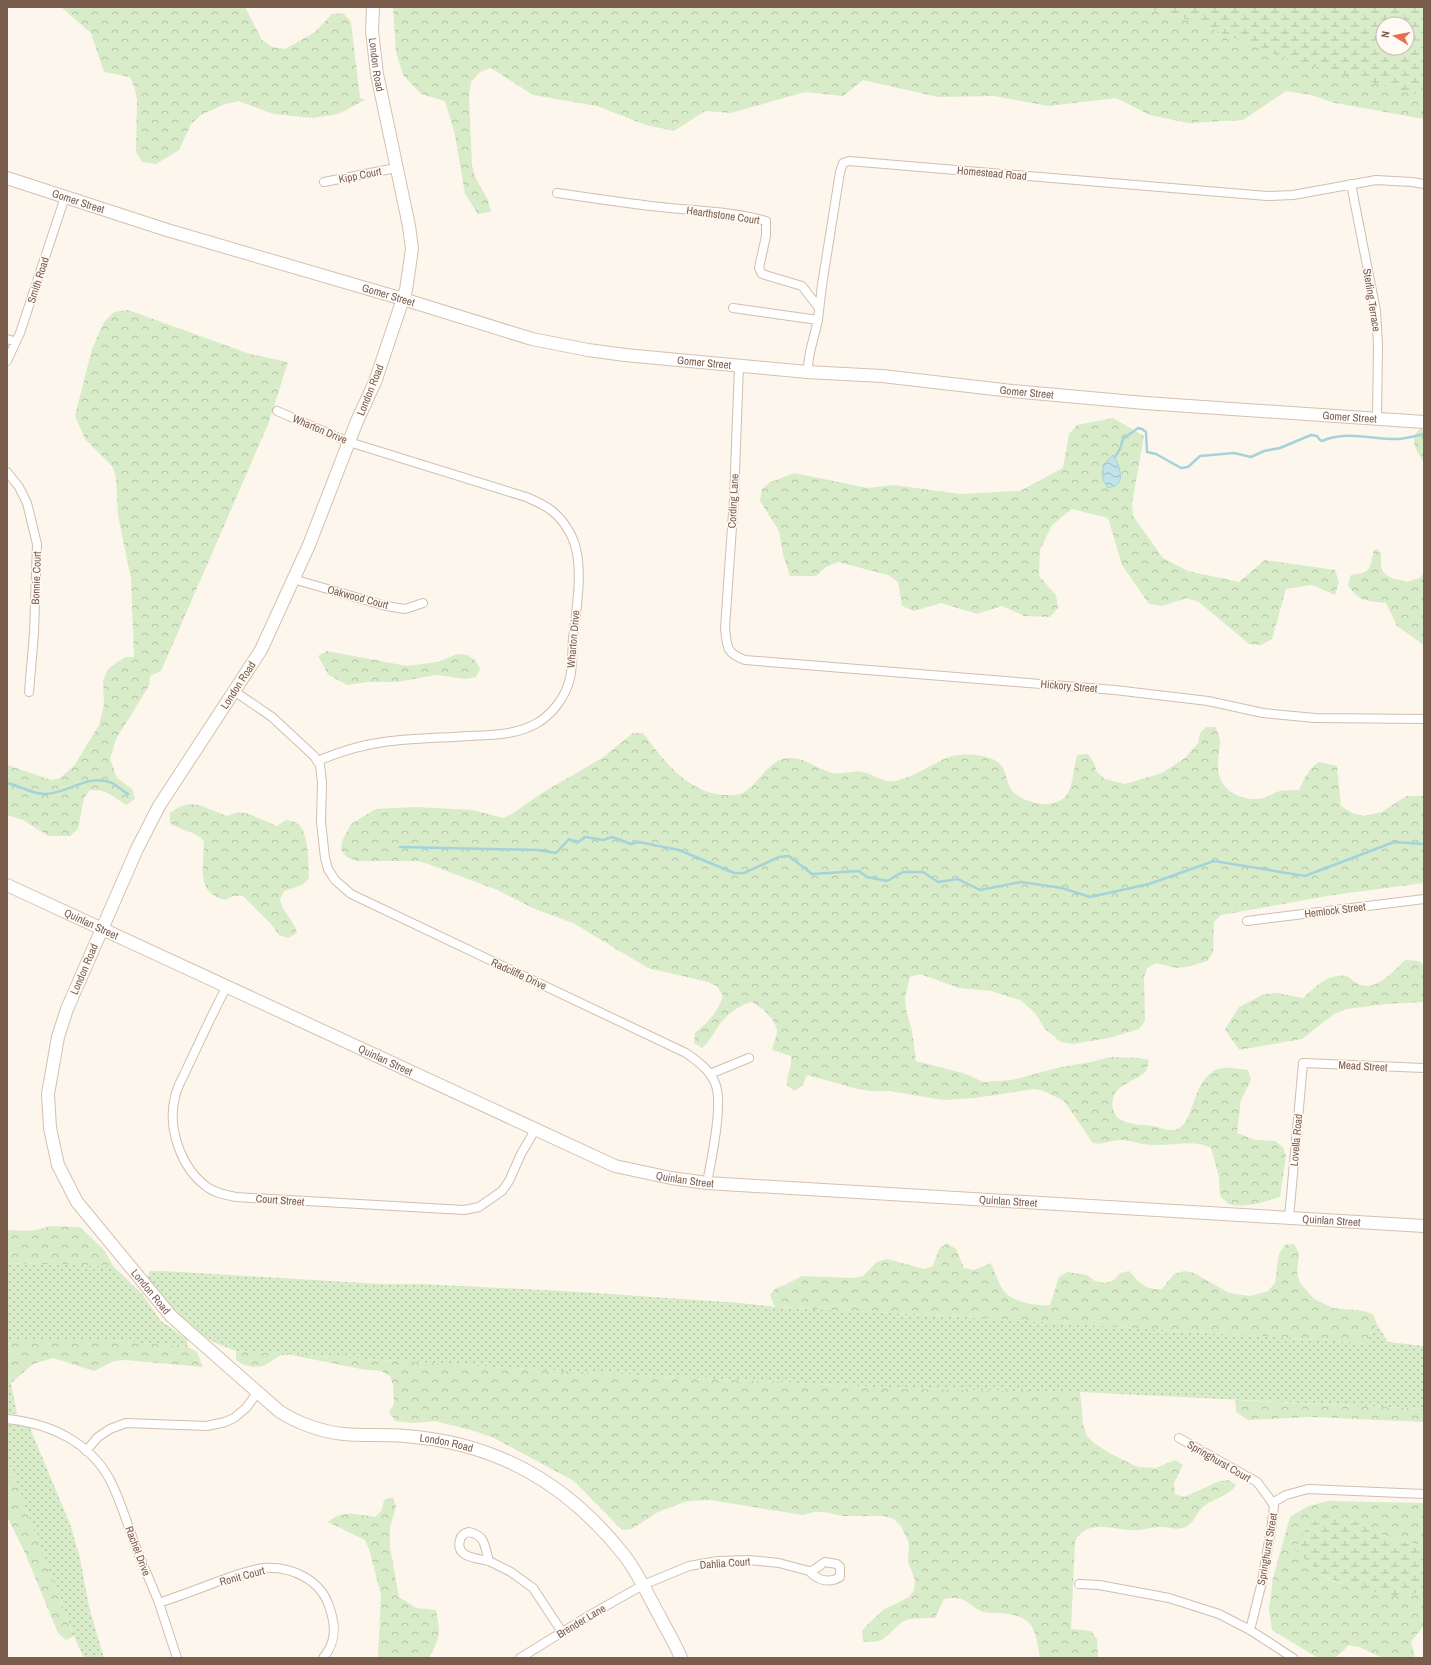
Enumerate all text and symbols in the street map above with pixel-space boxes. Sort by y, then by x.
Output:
north arrow [1375,16,1415,56]
text: N [1378,30,1393,39]
street label: London Road [366,37,388,93]
street label: Homestead Road [956,163,1028,183]
street label: Kipp Court [337,164,383,186]
street label: Gomer Street [50,186,107,216]
street label: Hearthstone Court [686,203,761,227]
street label: Smith Road [24,255,52,305]
street label: Sterling Terrace [1360,268,1384,332]
street label: Gomer Street [360,280,417,309]
street label: Gomer Street [676,353,732,372]
street label: London Road [353,362,387,418]
street label: Gomer Street [999,383,1055,402]
street label: Gomer Street [1322,408,1378,426]
street label: Wharton Drive [290,411,350,447]
street label: Cording Lane [725,473,741,529]
street label: Bonnie Court [28,551,44,605]
street label: Oakwood Court [326,582,391,612]
street label: Wharton Drive [563,609,583,669]
street label: London Road [217,658,259,712]
street label: Hickory Street [1040,677,1099,696]
street label: Hemlock Street [1304,899,1367,921]
street label: Quinlan Street [62,905,121,943]
street label: London Road [67,941,101,997]
street label: Radcliffe Drive [489,955,549,993]
street label: Quinlan Street [356,1041,415,1079]
street label: Mead Street [1338,1058,1388,1074]
street label: Lovella Road [1287,1113,1305,1167]
street label: Quinlan Street [655,1168,715,1190]
street label: Court Street [255,1191,305,1209]
street label: Quinlan Street [979,1192,1038,1210]
street label: Quinlan Street [1302,1212,1361,1229]
street label: London Road [128,1266,174,1317]
street label: London Road [419,1430,475,1455]
street label: Springhurst Court [1185,1437,1254,1485]
street label: Springhurst Street [1254,1511,1280,1586]
street label: Rachel Drive [122,1524,154,1578]
street label: Dahlia Court [699,1554,751,1572]
street label: Ronit Court [218,1563,267,1589]
street label: Brender Lane [554,1601,608,1641]

